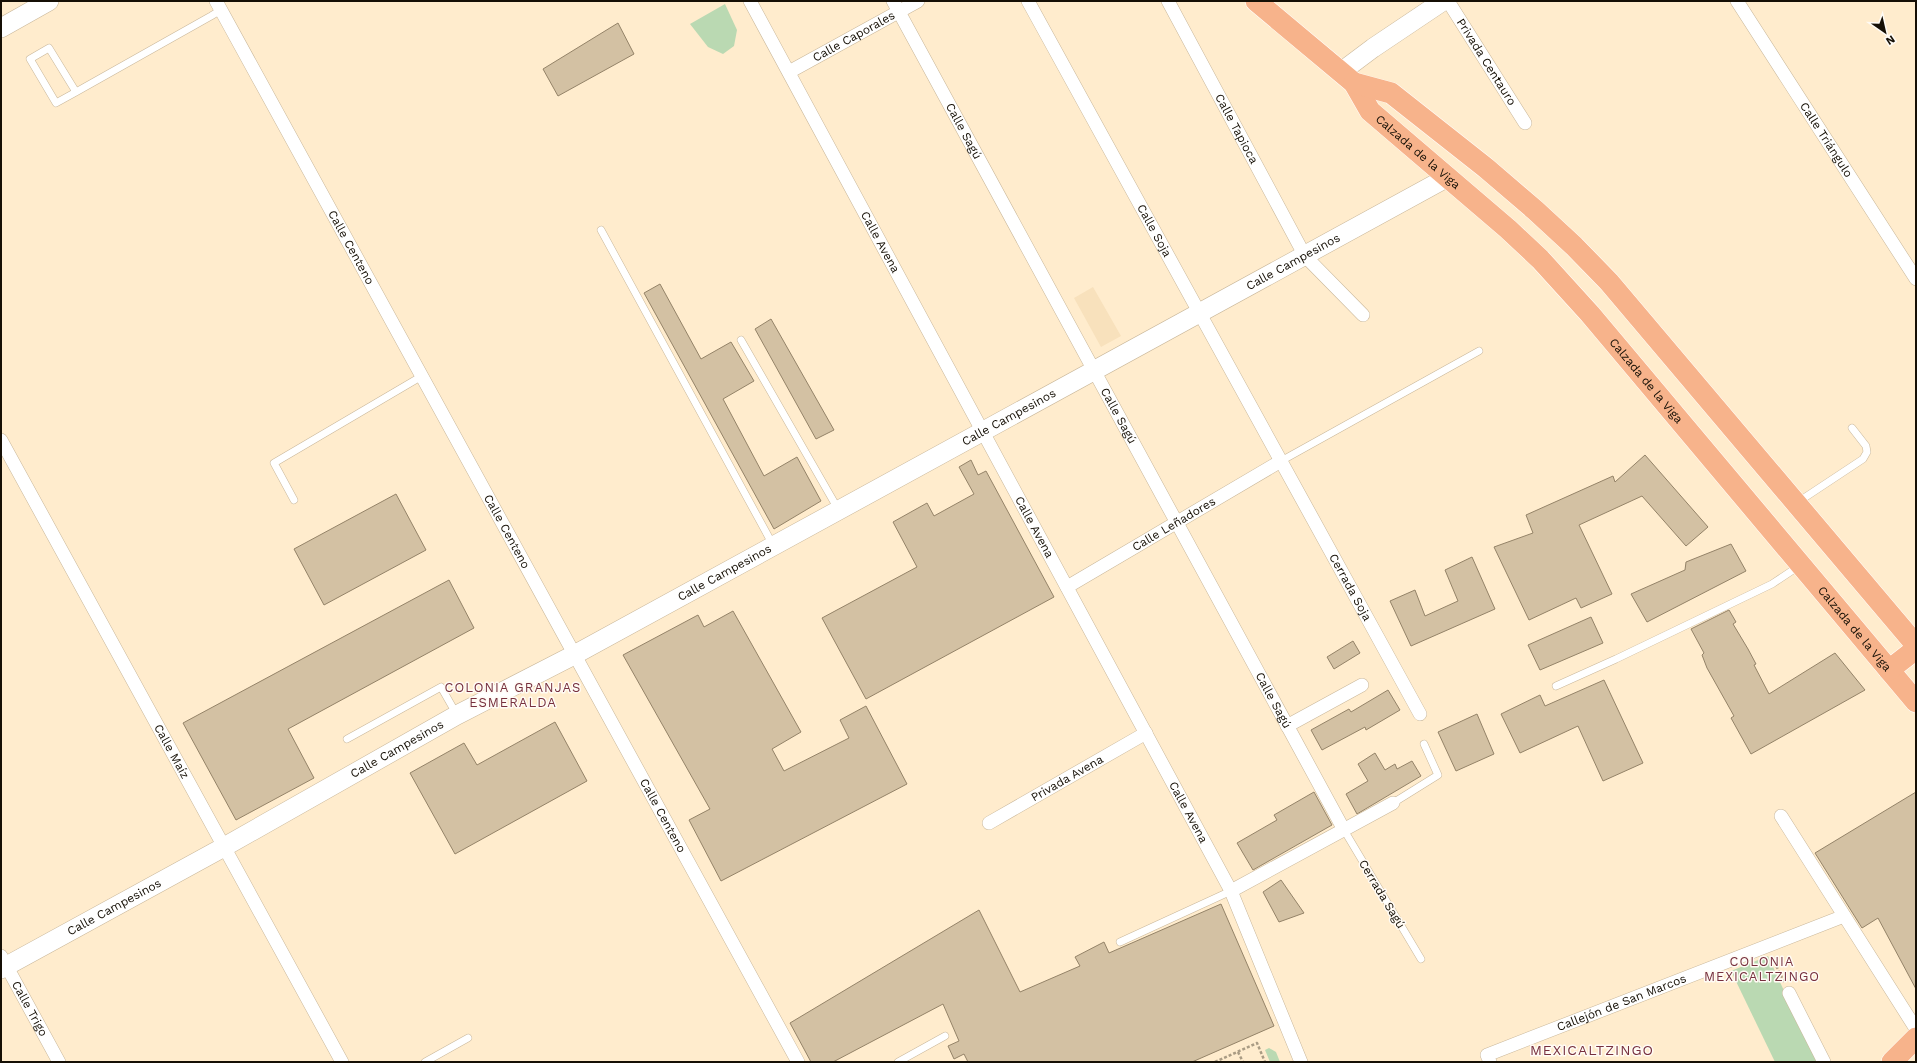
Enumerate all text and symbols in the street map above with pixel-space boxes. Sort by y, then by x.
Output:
street label: Calle Caporales [810,8,897,65]
north arrow [1865,12,1905,52]
street label: Privada Centauro [1454,16,1519,108]
text: N [1883,32,1897,48]
street label: Calle Tapioca [1212,91,1261,166]
street label: Calle Triángulo [1797,100,1856,180]
street label: Calle Sagú [943,101,985,161]
street label: Calzada de la Viga [1373,112,1463,192]
street label: Calle Soja [1134,202,1175,260]
street label: Calle Centeno [325,208,377,287]
street label: Calle Avena [858,209,903,275]
street label: Calle Campesinos [1244,230,1342,293]
street label: Calzada de la Viga [1606,335,1686,426]
street label: Calle Sagú [1098,385,1139,446]
street label: Calle Campesinos [959,386,1058,449]
street label: Calle Centeno [481,492,533,571]
street label: Calle Avena [1012,494,1057,560]
street label: Calle Leñadores [1130,494,1218,554]
street label: Calle Campesinos [675,541,774,604]
street label: Cerrada Soja [1326,551,1375,624]
street label: Calzada de la Viga [1815,583,1894,674]
street label: Calle Sagú [1253,670,1294,731]
district label: COLONIA GRANJAS ESMERALDA [445,680,581,710]
street label: Calle Campesinos [348,717,446,781]
street label: Calle Maíz [151,722,192,781]
street label: Privada Avena [1028,752,1106,804]
street label: Calle Centeno [637,776,689,855]
street label: Calle Avena [1166,779,1211,846]
street label: Cerrada Sagú [1356,857,1408,931]
street label: Calle Campesinos [65,876,164,938]
district label: COLONIA MEXICALTZINGO [1704,954,1820,984]
street label: Callejón de San Marcos [1555,971,1688,1034]
street label: Calle Trigo [9,978,51,1039]
district label: MEXICALTZINGO [1530,1042,1654,1058]

